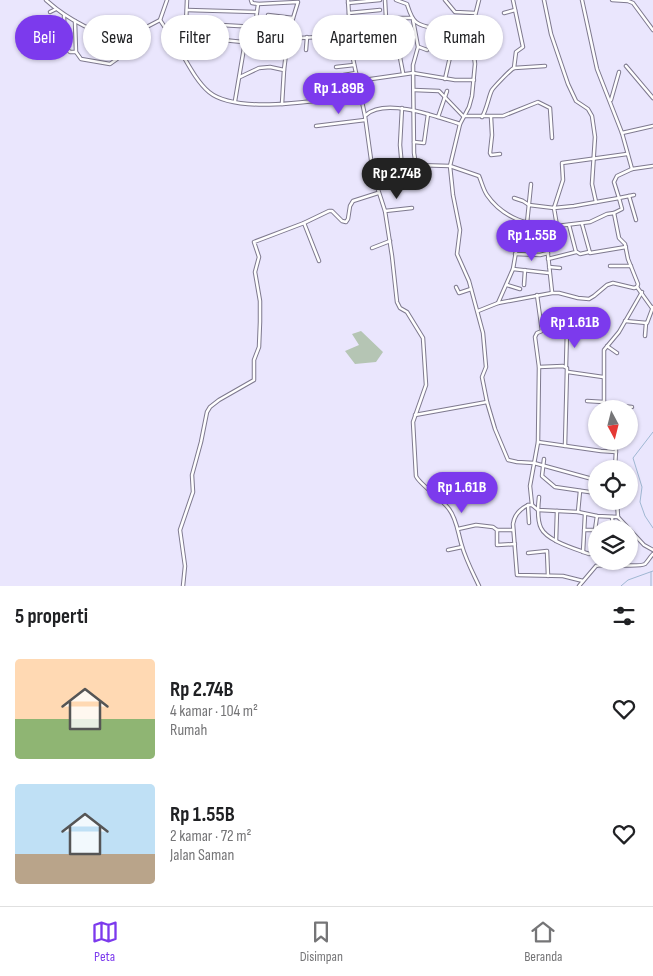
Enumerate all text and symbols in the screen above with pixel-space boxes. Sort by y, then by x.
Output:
chip: Beli [15,15,73,60]
chip: Sewa [83,15,151,60]
chip: Filter [161,15,229,60]
chip: Baru [239,15,302,60]
chip: Apartemen [312,15,415,60]
chip: Rumah [425,15,503,60]
pin: Rp 1.89B [287,72,391,115]
text: Rp 1.89B [314,79,364,98]
pin: Rp 2.74B [345,158,449,200]
text: Rp 2.74B [373,164,421,183]
pin: Rp 1.55B [480,220,584,262]
text: Rp 1.55B [507,226,557,245]
pin: Rp 1.61B [523,306,627,349]
text: Rp 1.61B [551,313,599,332]
north arrow [588,400,638,450]
map controls [588,400,638,570]
button: locate [588,460,638,510]
pin: Rp 1.61B [410,472,514,514]
text: Rp 1.61B [438,478,486,497]
button: layers [588,520,638,570]
icon: filters [610,602,638,630]
text: 5 properti [15,604,88,629]
text: Rp 2.74B [170,677,234,702]
icon: home [55,679,115,739]
icon: heart [610,695,638,723]
text: 4 kamar · 104 m² [170,702,258,721]
text: Rumah [170,721,207,740]
text: Rp 1.55B [170,802,235,827]
icon: home [55,804,115,864]
icon: heart [610,820,638,848]
text: 2 kamar · 72 m² [170,827,251,846]
text: Jalan Saman [170,846,234,865]
tab: Peta [91,918,119,965]
tab: Disimpan [300,918,343,965]
tab: Beranda [524,918,562,965]

